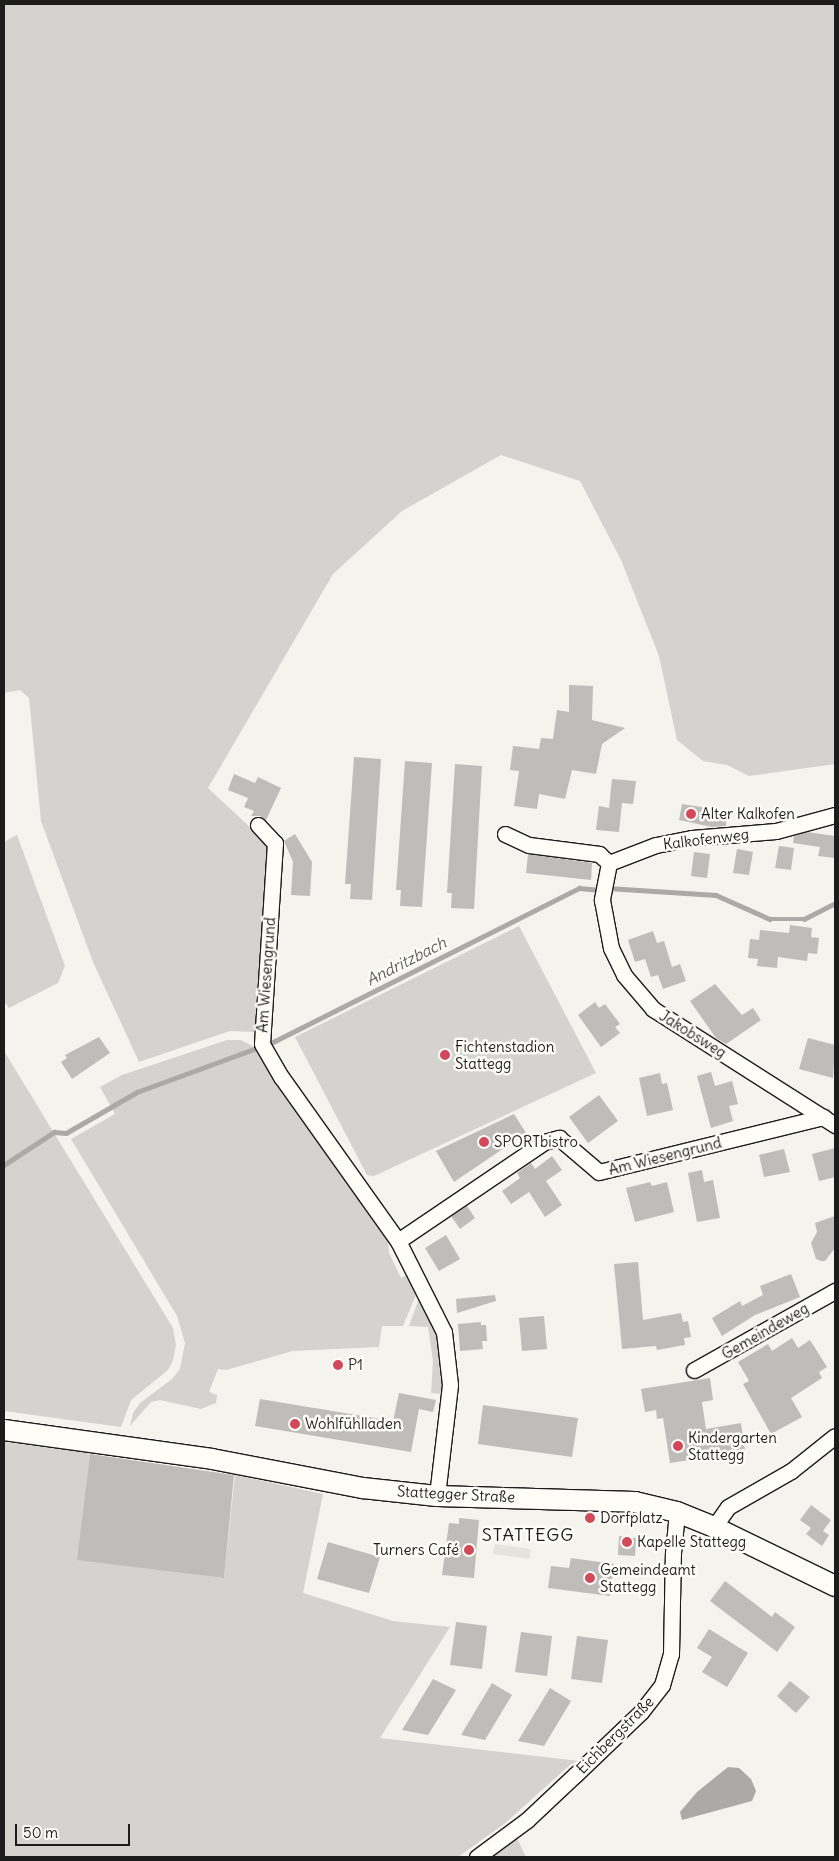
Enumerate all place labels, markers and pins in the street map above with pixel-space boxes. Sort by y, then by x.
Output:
place label: Alter Kalkofen [701,805,795,823]
marker: Alter Kalkofen [685,808,697,820]
place label: Fichtenstadion Stattegg [455,1037,554,1072]
marker: Fichtenstadion Stattegg [439,1049,451,1061]
place label: SPORTbistro [494,1133,578,1151]
marker: SPORTbistro [478,1136,490,1148]
place label: P1 [348,1356,363,1374]
marker: P1 [332,1359,344,1371]
place label: Wohlfühlladen [305,1415,402,1433]
marker: Wohlfühlladen [289,1418,301,1430]
place label: Kindergarten Stattegg [688,1428,777,1463]
marker: Kindergarten Stattegg [672,1440,684,1452]
place label: Dorfplatz [600,1509,663,1527]
marker: Dorfplatz [584,1512,596,1524]
place label: Kapelle Stattegg [637,1533,746,1551]
marker: Kapelle Stattegg [621,1536,633,1548]
place label: Turners Café [373,1541,459,1559]
marker: Turners Café [463,1544,475,1556]
place label: Gemeindeamt Stattegg [600,1560,696,1595]
marker: Gemeindeamt Stattegg [584,1572,596,1584]

